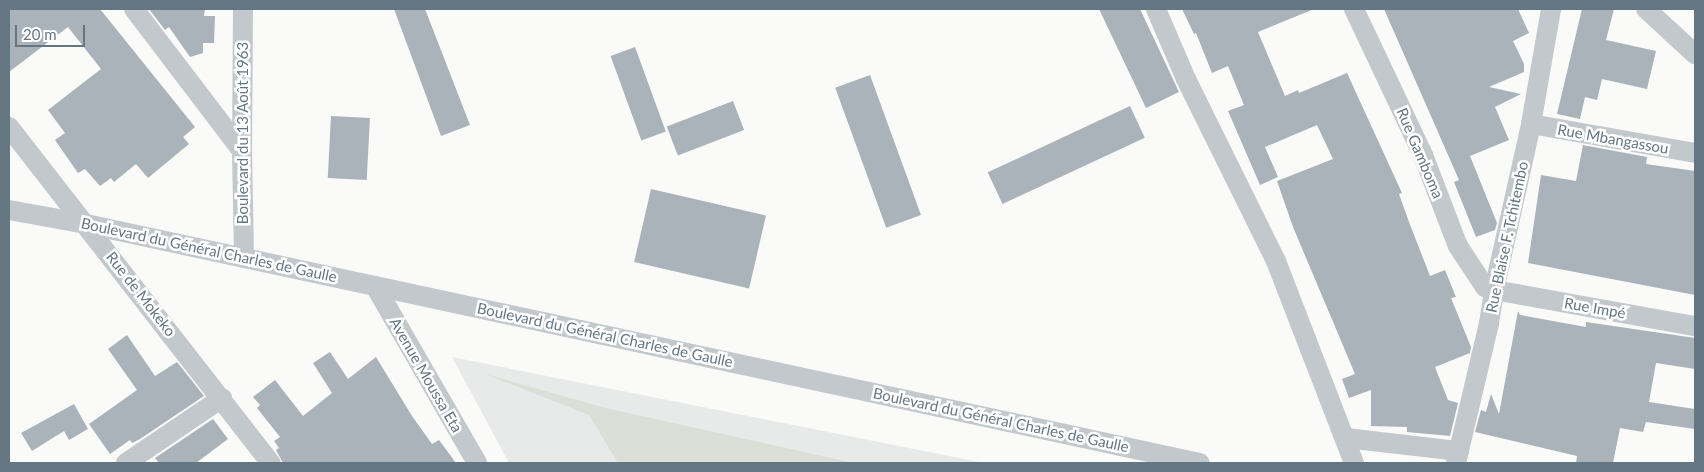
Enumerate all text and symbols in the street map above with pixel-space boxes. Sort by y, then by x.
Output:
scale bar [18,15,88,47]
text: 20 m [23,25,57,43]
street label: Boulevard du 13 Août 1963 [234,42,252,224]
street label: Rue Gamboma [1393,105,1447,201]
street label: Rue Mbangassou [1556,120,1670,158]
street label: Rue Blaise F. Tchitembo [1482,159,1532,315]
street label: Boulevard du Général Charles de Gaulle [79,214,339,286]
street label: Rue de Mokeko [102,248,180,340]
street label: Rue Impé [1563,294,1627,322]
street label: Boulevard du Général Charles de Gaulle [475,299,735,371]
street label: Avenue Moussa Eta [386,314,466,436]
street label: Boulevard du Général Charles de Gaulle [871,384,1131,456]

